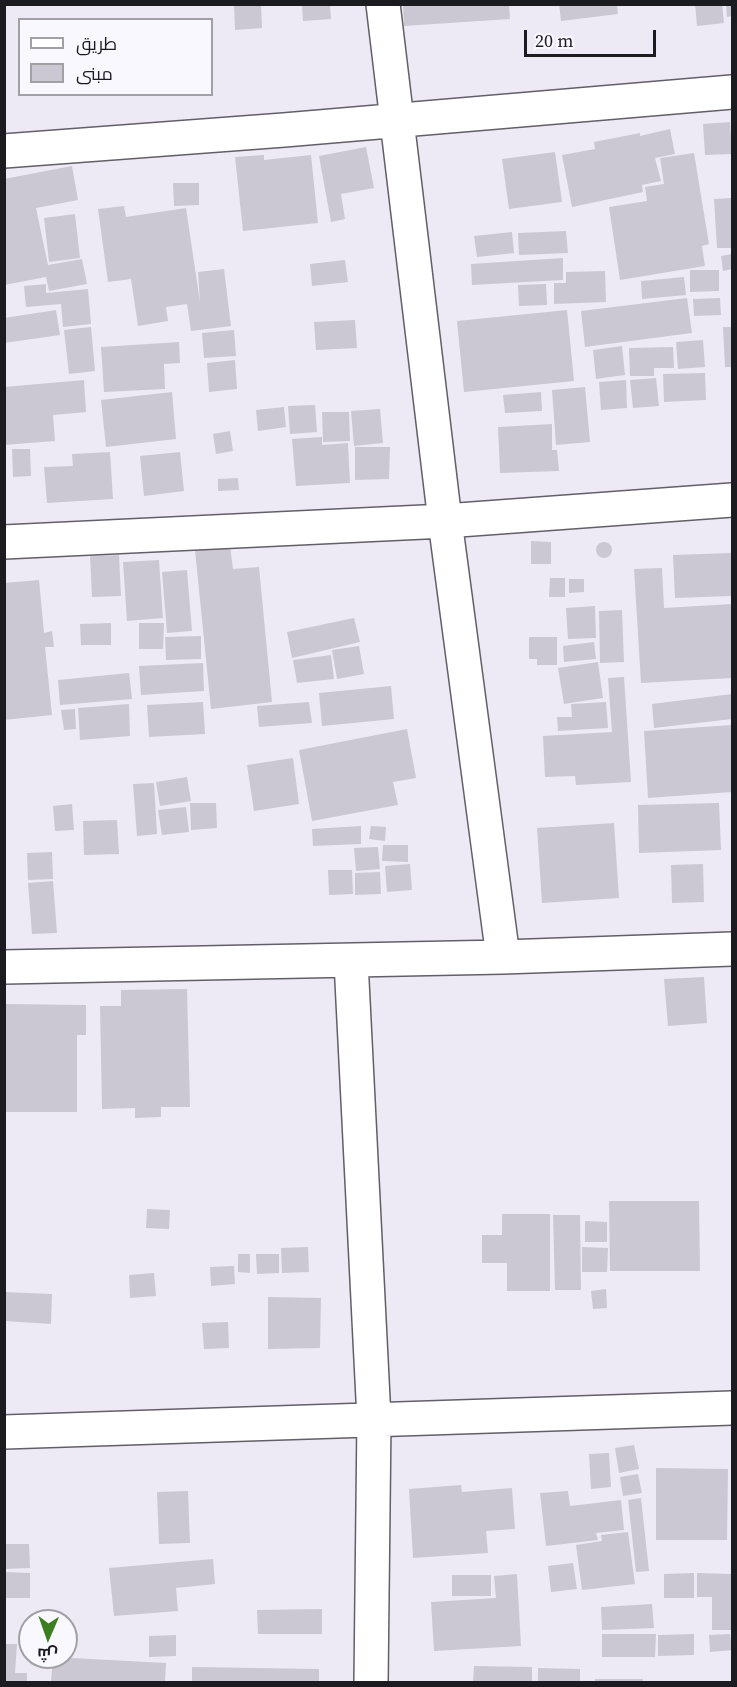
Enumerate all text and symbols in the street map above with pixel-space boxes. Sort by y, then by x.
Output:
legend [18,18,213,96]
scale bar [527,18,659,56]
text: 20 m [535,28,573,53]
text: طريق [76,31,117,56]
text: مبنى [76,61,113,86]
north arrow [18,1609,78,1669]
text: ش [37,1644,58,1666]

